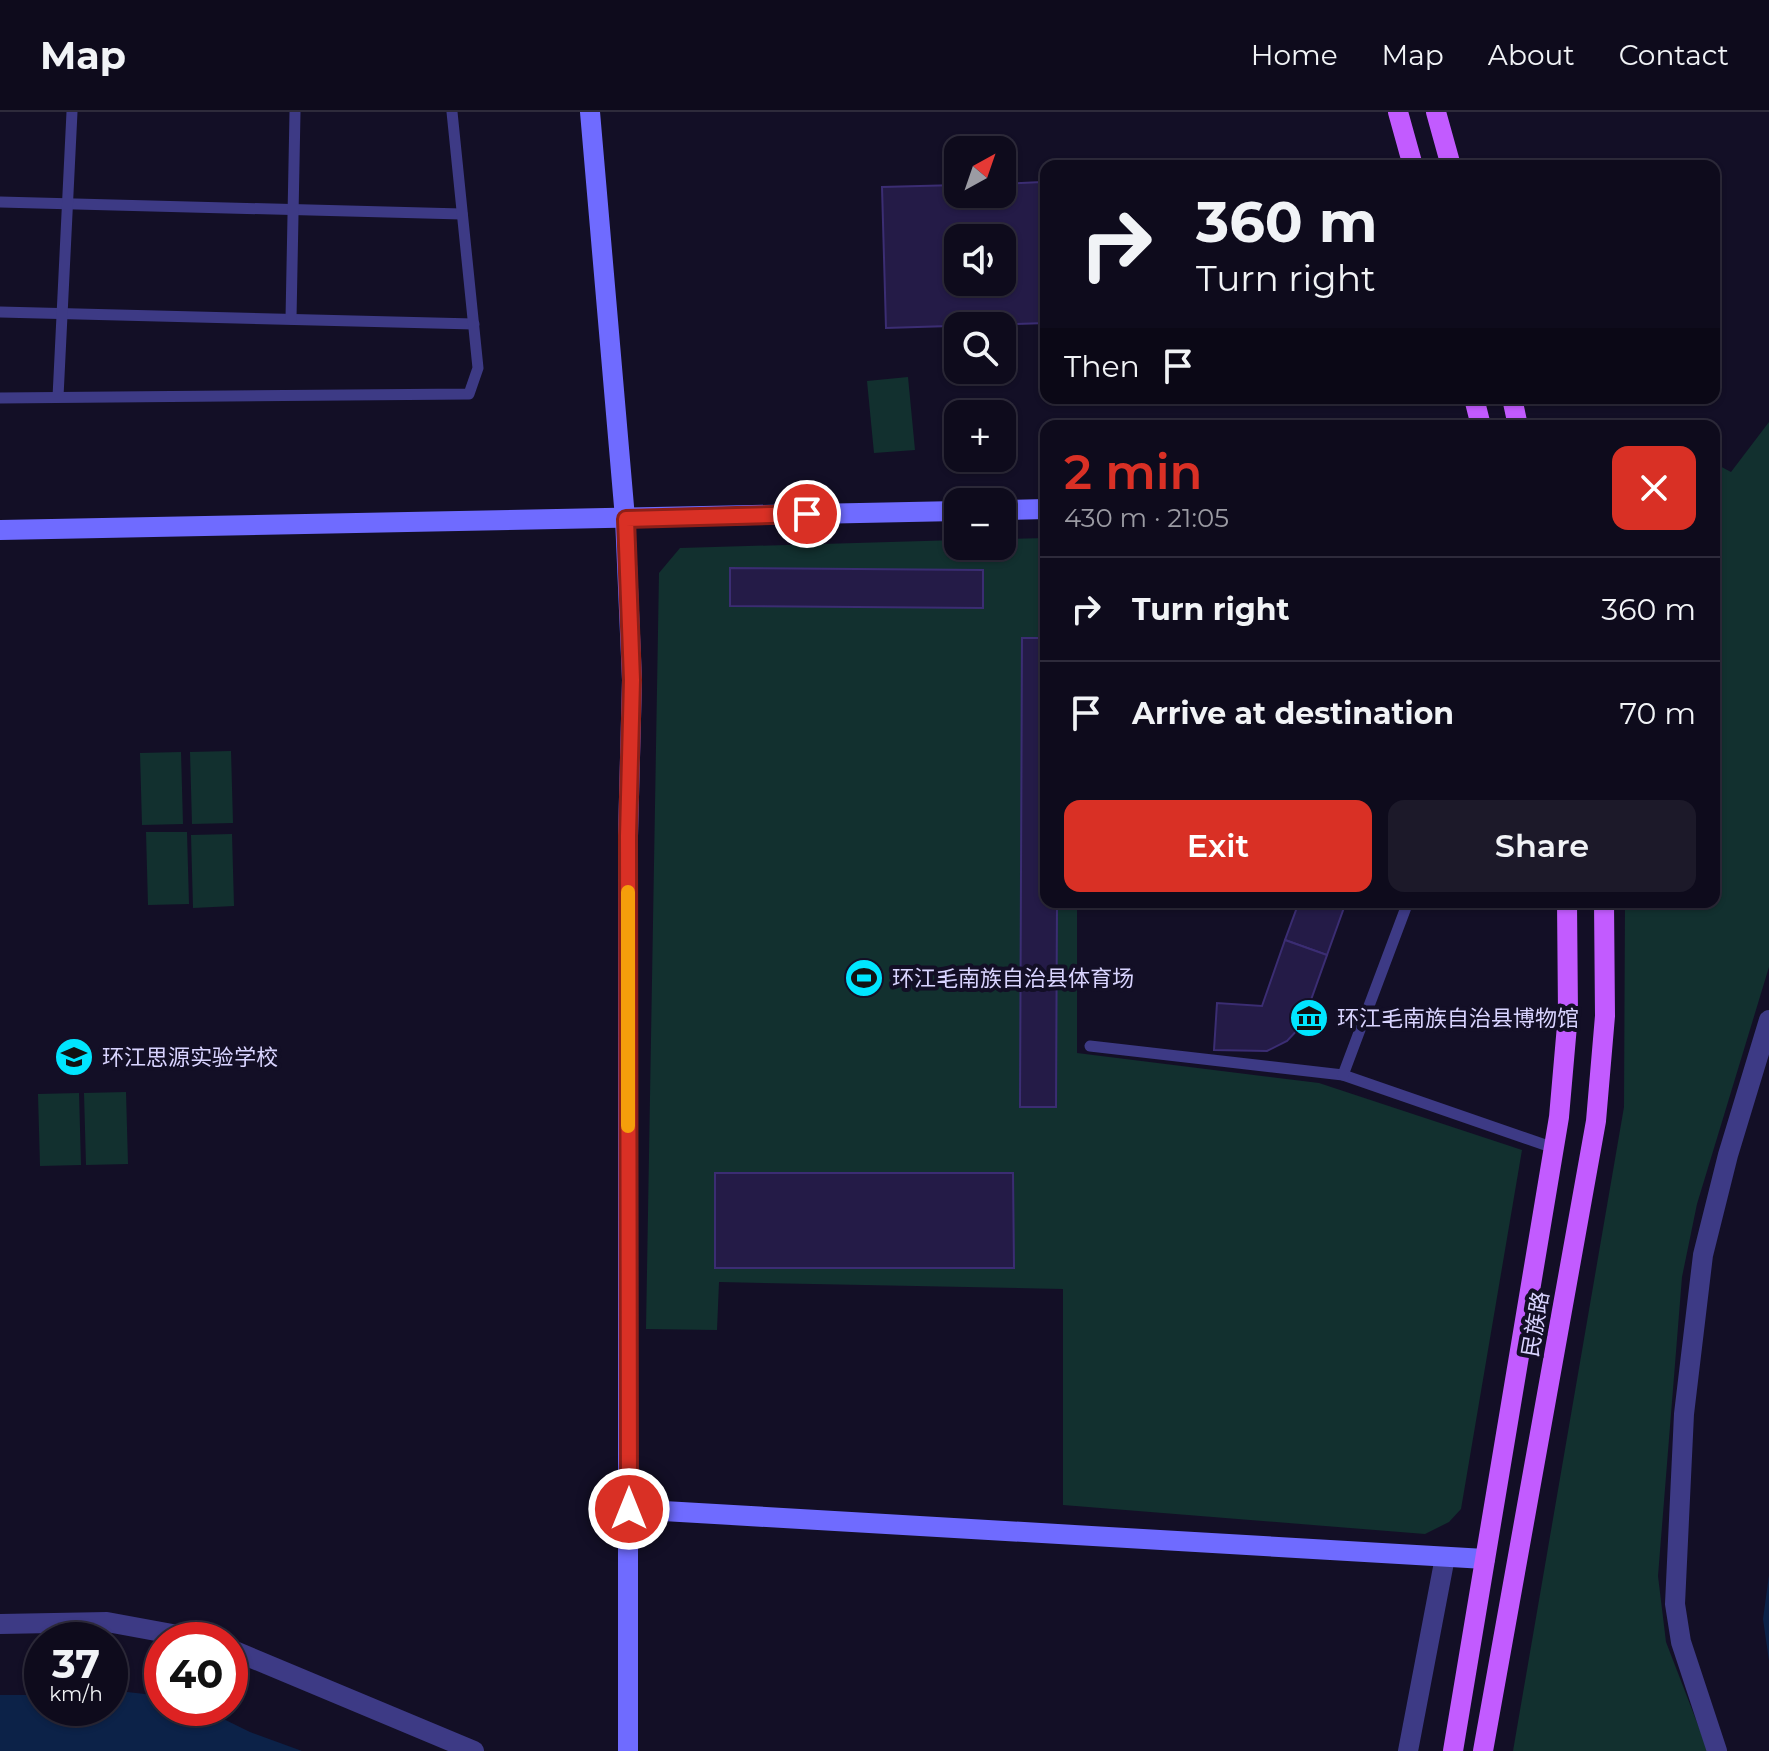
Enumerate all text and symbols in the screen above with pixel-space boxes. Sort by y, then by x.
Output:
text: Map [40,32,126,79]
text: Home [1251,38,1338,72]
text: Map [1382,38,1444,72]
text: About [1488,38,1575,72]
text: Contact [1619,38,1729,72]
north arrow [944,136,1016,208]
map controls [944,136,1016,560]
text: 360 m [1196,188,1377,256]
icon: right [1064,192,1168,296]
button: sound [944,224,1016,296]
text: Turn right [1196,256,1376,300]
button: search [944,312,1016,384]
icon: arrive [1156,344,1200,388]
text: Then [1064,348,1140,385]
button: + [944,400,1016,472]
text: 2 min [1064,443,1202,501]
button: close [1612,446,1696,530]
pin [773,480,841,548]
button: − [944,488,1016,560]
icon: arrive [785,492,829,536]
text: 430 m · 21:05 [1064,502,1229,534]
icon: right [1064,587,1108,631]
text: Turn right [1132,591,1289,628]
text: 360 m [1601,591,1696,628]
icon: arrive [1064,691,1108,735]
text: Arrive at destination [1132,695,1454,732]
text: 70 m [1619,695,1696,732]
button: Exit [1064,800,1372,892]
button: Share [1388,800,1696,892]
sports icon: 环江毛南族自治县体育场 [843,957,885,999]
place label: 环江毛南族自治县体育场 [892,965,1134,992]
museum icon: 环江毛南族自治县博物馆 [1288,997,1330,1039]
place label: 环江毛南族自治县博物馆 [1337,1005,1579,1032]
school or university icon: 环江思源实验学校 [53,1036,95,1078]
place label: 环江思源实验学校 [102,1044,278,1071]
street label: 民族路 [1516,1289,1555,1359]
position arrow [587,1467,671,1551]
speed limit sign: 40 [144,1622,248,1726]
text: 37 [52,1639,100,1688]
text: km/h [49,1682,103,1706]

